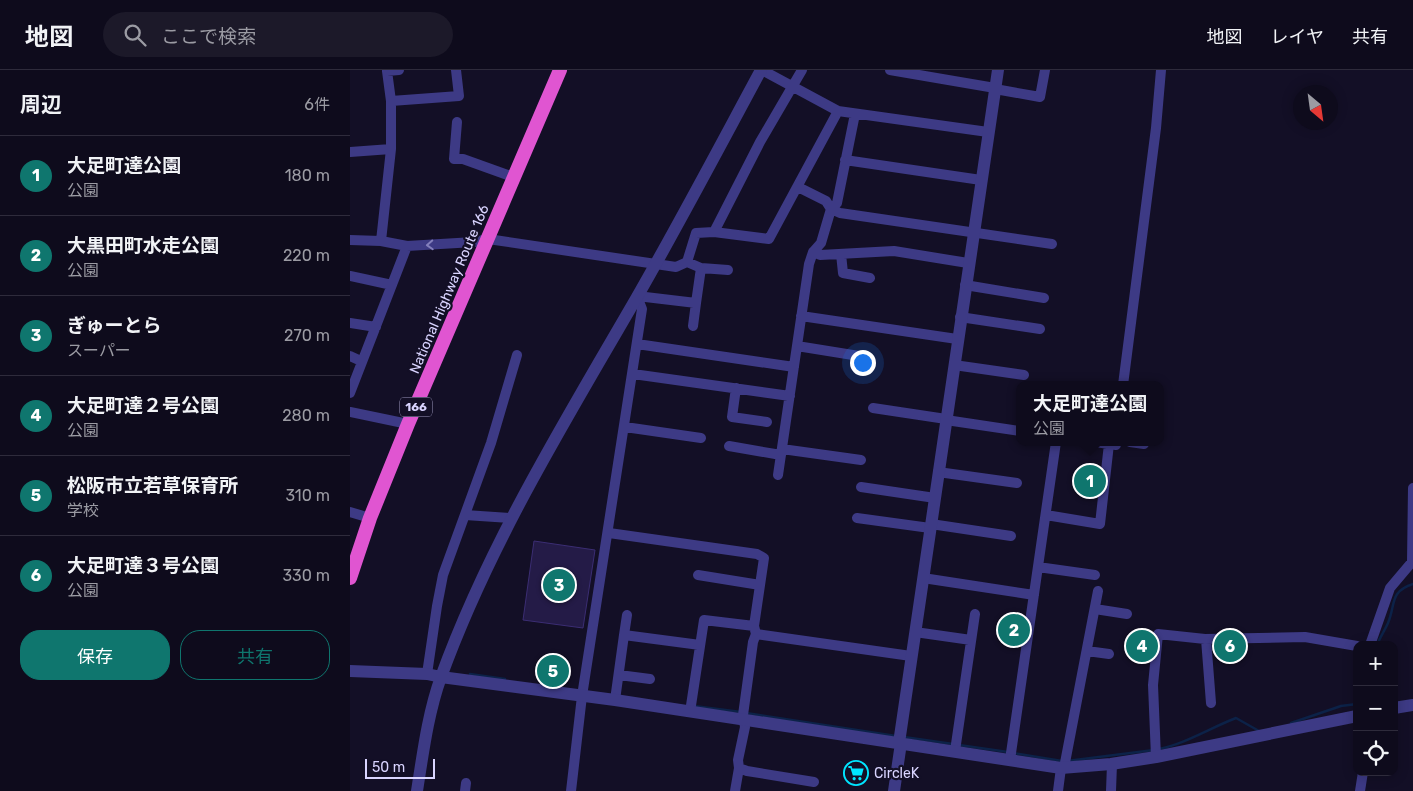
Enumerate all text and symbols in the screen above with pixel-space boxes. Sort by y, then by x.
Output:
search box [103,12,453,57]
icon: search [121,21,149,49]
text: 地図 [25,23,73,51]
text: ここで検索 [161,25,256,48]
text: 地図 [1207,26,1243,48]
text: レイヤ [1271,26,1324,48]
text: 共有 [1352,26,1388,48]
north arrow [1293,85,1338,130]
text: 周辺 [20,92,62,117]
text: 6件 [304,95,330,114]
text: 大足町達公園 [67,154,181,177]
text: 1 [32,166,40,185]
text: 180 m [285,166,330,185]
text: 公園 [67,181,99,200]
street label: National Highway Route 166 [406,202,493,376]
text: 大黒田町水走公園 [67,234,219,257]
one-way arrow [426,239,434,250]
text: 2 [31,246,41,265]
text: 220 m [283,246,330,265]
text: 公園 [67,261,99,280]
text: ぎゅーとら [67,314,161,337]
text: 3 [31,326,41,345]
text: 270 m [284,326,330,345]
text: スーパー [67,341,131,360]
your location [850,350,876,376]
popup [1016,381,1164,446]
text: 大足町達公園 [1033,392,1147,415]
text: 大足町達２号公園 [67,394,219,417]
road number: 166 [400,398,432,417]
text: 4 [31,406,41,425]
text: 280 m [282,406,330,425]
text: 公園 [1033,419,1065,438]
text: 公園 [67,421,99,440]
pin: 1 [1074,462,1106,500]
text: 松阪市立若草保育所 [67,474,238,497]
text: 5 [31,486,41,505]
text: 310 m [286,486,330,505]
text: 学校 [67,501,99,520]
text: 大足町達３号公園 [67,554,219,577]
text: 6 [31,566,41,585]
text: 330 m [282,566,330,585]
pin: 3 [543,566,575,604]
text: 公園 [67,581,99,600]
pin: 2 [998,611,1030,649]
pin: 4 [1126,627,1158,665]
pin: 6 [1214,627,1246,665]
button: 保存 [20,630,170,680]
button: 共有 [180,630,330,680]
map controls [1353,641,1398,776]
button: + [1353,641,1398,686]
pin: 5 [537,652,569,690]
button: − [1353,686,1398,731]
button: locate [1353,731,1398,776]
scale bar [365,756,435,779]
text: 50 m [372,759,405,776]
supermarket icon: CircleK [843,760,869,786]
place label: CircleK [874,765,920,782]

